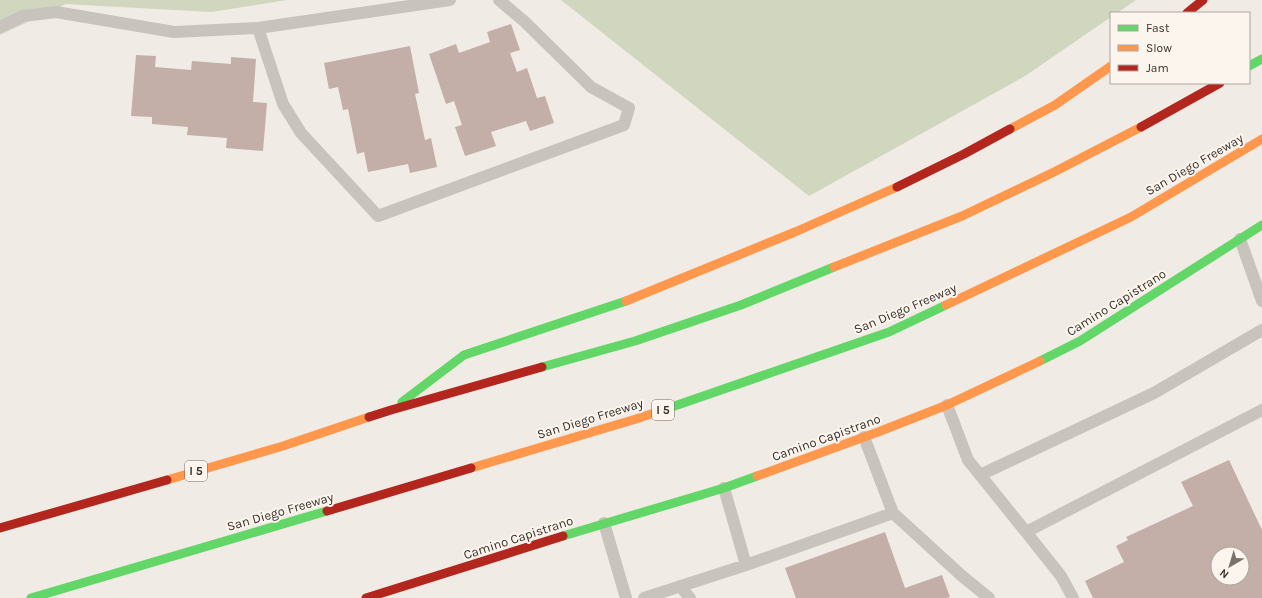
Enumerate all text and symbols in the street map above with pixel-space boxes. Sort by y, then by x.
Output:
legend [1110,12,1250,84]
text: Fast [1146,21,1170,35]
text: Slow [1146,41,1172,55]
text: Jam [1146,61,1169,75]
street label: San Diego Freeway [1143,130,1246,198]
street label: Camino Capistrano [1064,266,1169,339]
street label: San Diego Freeway [852,280,959,337]
street label: San Diego Freeway [535,395,645,442]
road number: I 5 [652,400,674,420]
street label: Camino Capistrano [770,411,882,464]
road number: I 5 [185,461,207,481]
street label: San Diego Freeway [225,489,335,534]
street label: Camino Capistrano [461,513,575,562]
north arrow [1210,546,1250,586]
text: N [1217,566,1231,581]

